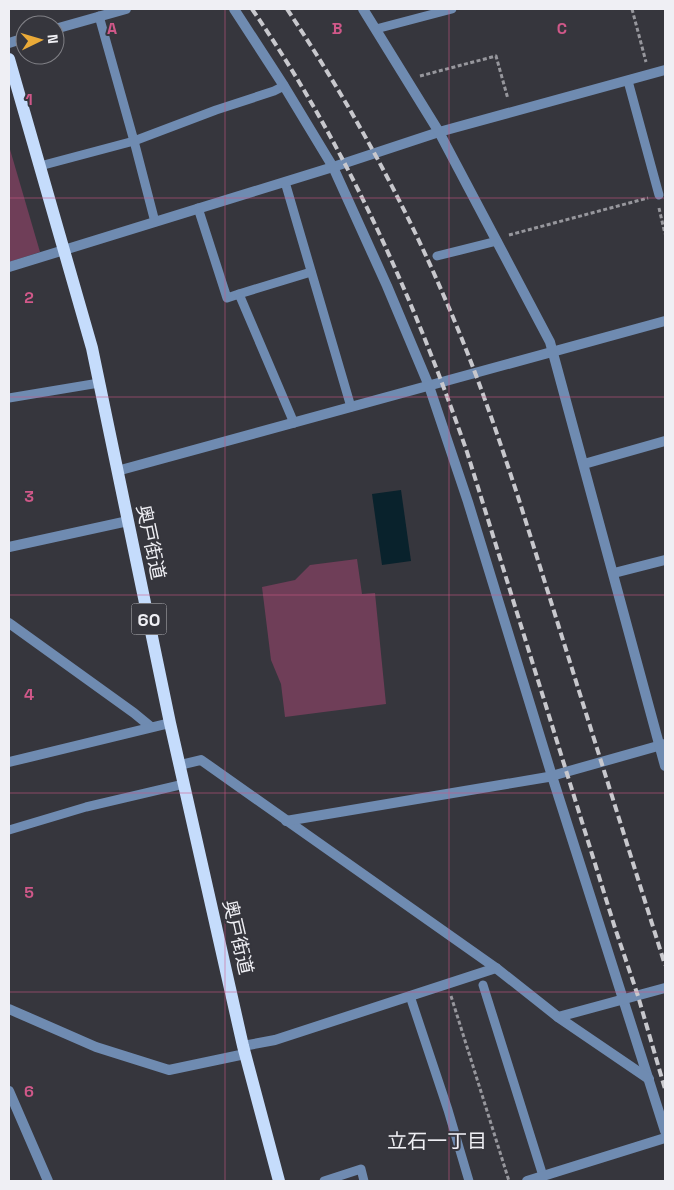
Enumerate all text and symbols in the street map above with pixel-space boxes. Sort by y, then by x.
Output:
north arrow [15,15,65,65]
text: A [107,18,117,39]
text: B [332,18,342,39]
text: C [557,18,567,39]
text: N [44,33,62,44]
text: 1 [25,89,33,110]
text: 2 [24,287,34,308]
text: 3 [24,486,34,507]
street label: 奥戸街道 [131,502,171,582]
road number: 60 [132,604,166,634]
text: 4 [24,684,34,705]
text: 5 [24,882,34,903]
street label: 奥戸街道 [217,897,259,977]
text: 6 [24,1081,34,1102]
district label: 立石一丁目 [387,1128,487,1154]

